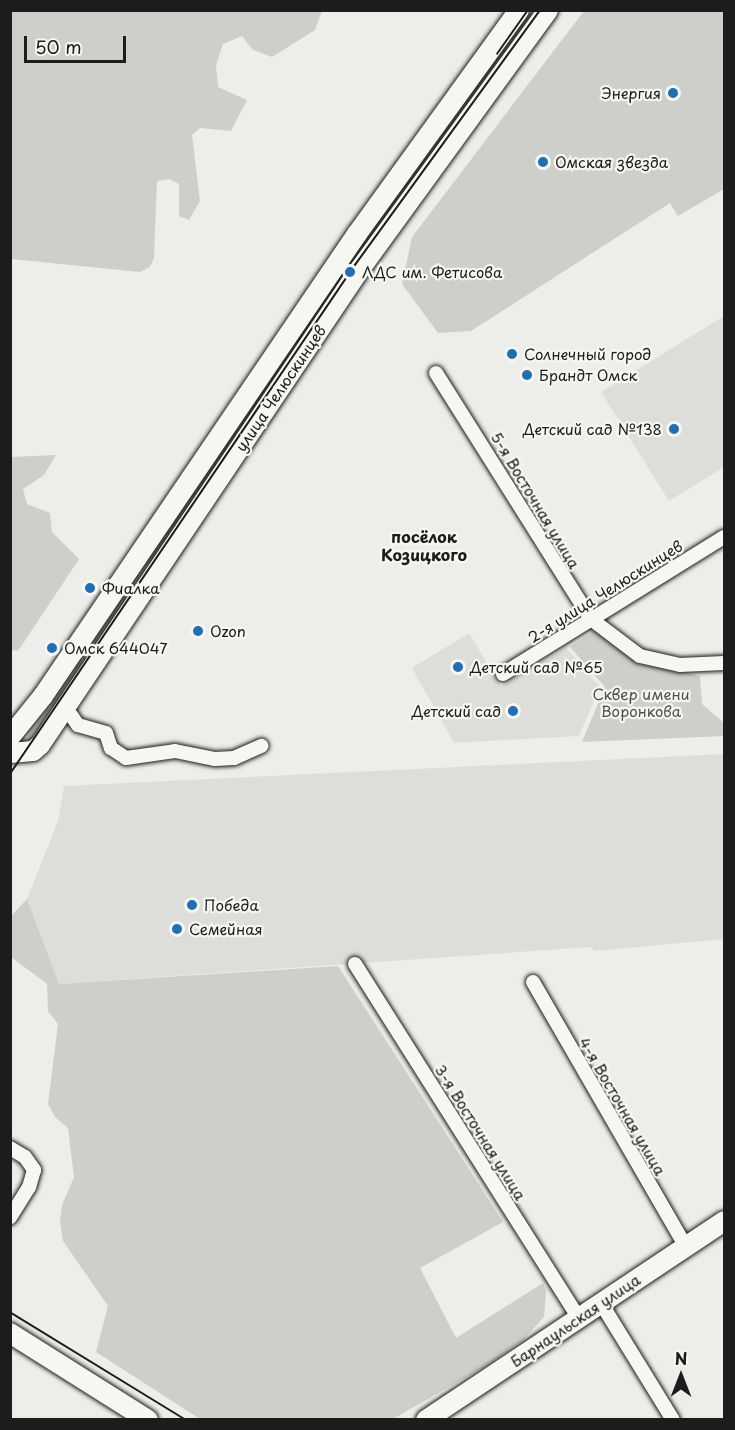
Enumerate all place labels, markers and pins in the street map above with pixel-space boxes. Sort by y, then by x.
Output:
place label: Энергия [601,84,661,102]
marker: Энергия [666,86,680,100]
place label: Омская звезда [555,153,668,171]
marker: Омская звезда [536,155,550,169]
place label: ЛДС им. Фетисова [362,263,502,281]
marker: ЛДС им. Фетисова [343,265,357,279]
place label: Солнечный город [524,345,651,363]
marker: Солнечный город [505,347,519,361]
place label: Брандт Омск [539,366,638,384]
marker: Брандт Омск [520,368,534,382]
place label: Детский сад №138 [522,420,662,438]
marker: Детский сад №138 [667,422,681,436]
place label: Фиалка [102,579,160,597]
marker: Фиалка [83,581,97,595]
place label: Ozon [210,622,246,640]
marker: Ozon [191,624,205,638]
place label: Омск 644047 [64,639,168,657]
marker: Омск 644047 [45,641,59,655]
place label: Детский сад №65 [470,658,604,676]
marker: Детский сад №65 [451,660,465,674]
place label: Детский сад [410,702,501,720]
marker: Детский сад [506,704,520,718]
place label: Победа [204,896,259,914]
marker: Победа [185,898,199,912]
place label: Семейная [189,920,263,938]
marker: Семейная [170,922,184,936]

